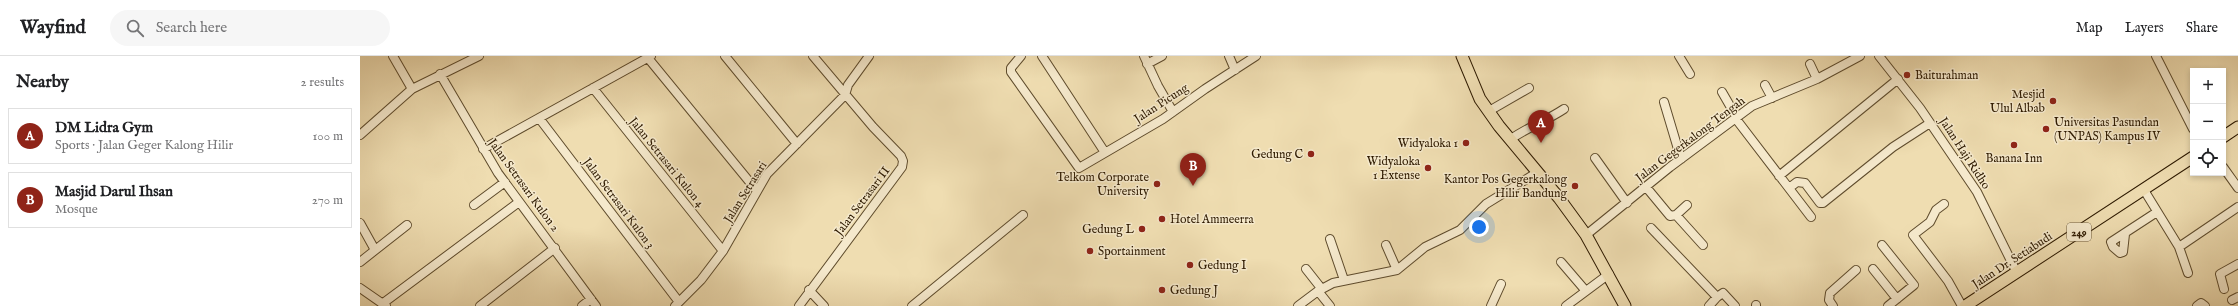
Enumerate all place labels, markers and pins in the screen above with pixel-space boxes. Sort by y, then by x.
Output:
place label: Baiturahman [1915,68,1979,83]
marker: Baiturahman [1902,70,1912,80]
place label: Mesjid Ulul Albab [1990,87,2046,116]
marker: Mesjid Ulul Albab [2048,96,2058,106]
pin: A [1528,110,1554,143]
place label: Universitas Pasundan (UNPAS) Kampus IV [2054,115,2161,145]
marker: Universitas Pasundan (UNPAS) Kampus IV [2041,124,2051,134]
place label: Widyaloka 1 [1398,136,1458,151]
marker: Widyaloka 1 [1461,138,1471,148]
marker: Banana Inn [2009,140,2019,150]
place label: Gedung C [1251,147,1303,162]
marker: Gedung C [1306,149,1316,159]
place label: Banana Inn [1986,151,2043,166]
pin: B [1180,153,1206,186]
place label: Widyaloka 1 Extense [1367,154,1421,183]
marker: Widyaloka 1 Extense [1423,163,1433,173]
place label: Telkom Corporate University [1056,170,1149,199]
place label: Kantor Pos Gegerkalong Hilir Bandung [1444,172,1567,201]
marker: Telkom Corporate University [1152,179,1162,189]
marker: Kantor Pos Gegerkalong Hilir Bandung [1570,181,1580,191]
place label: Hotel Ammeerra [1170,212,1255,227]
marker: Hotel Ammeerra [1157,214,1167,224]
place label: Gedung L [1082,222,1134,237]
marker: Gedung L [1137,224,1147,234]
place label: Sportainment [1098,244,1166,260]
marker: Sportainment [1085,246,1095,256]
place label: Gedung I [1198,258,1246,273]
marker: Gedung I [1185,260,1195,270]
place label: Gedung J [1170,283,1218,299]
marker: Gedung J [1157,285,1167,295]

